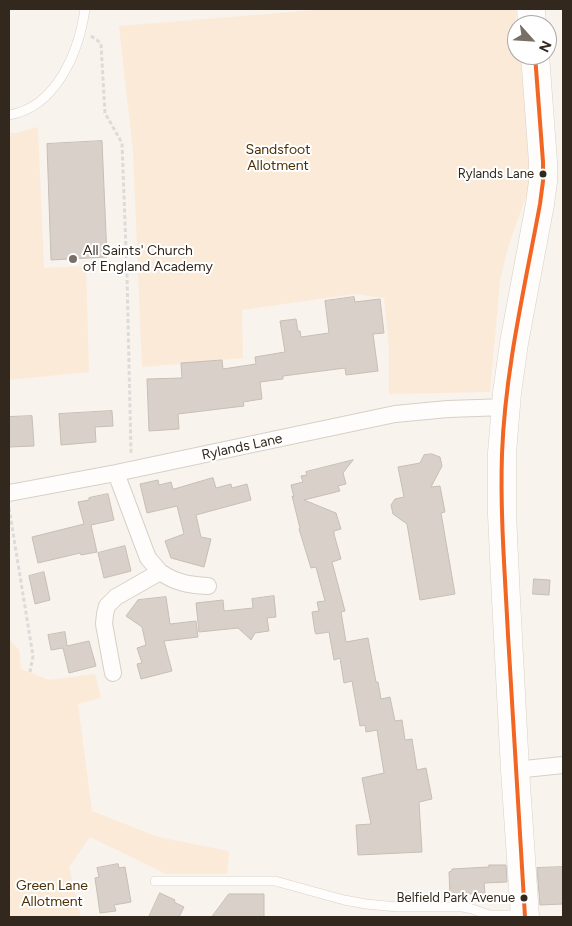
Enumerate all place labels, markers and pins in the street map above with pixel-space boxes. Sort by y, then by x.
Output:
place label: Rylands Lane [458,166,534,182]
marker: Rylands Lane [538,169,548,179]
place label: All Saints' Church of England Academy [83,243,213,276]
marker: All Saints' Church of England Academy [67,253,79,265]
place label: Belfield Park Avenue [397,890,515,906]
marker: Belfield Park Avenue [519,893,529,903]

